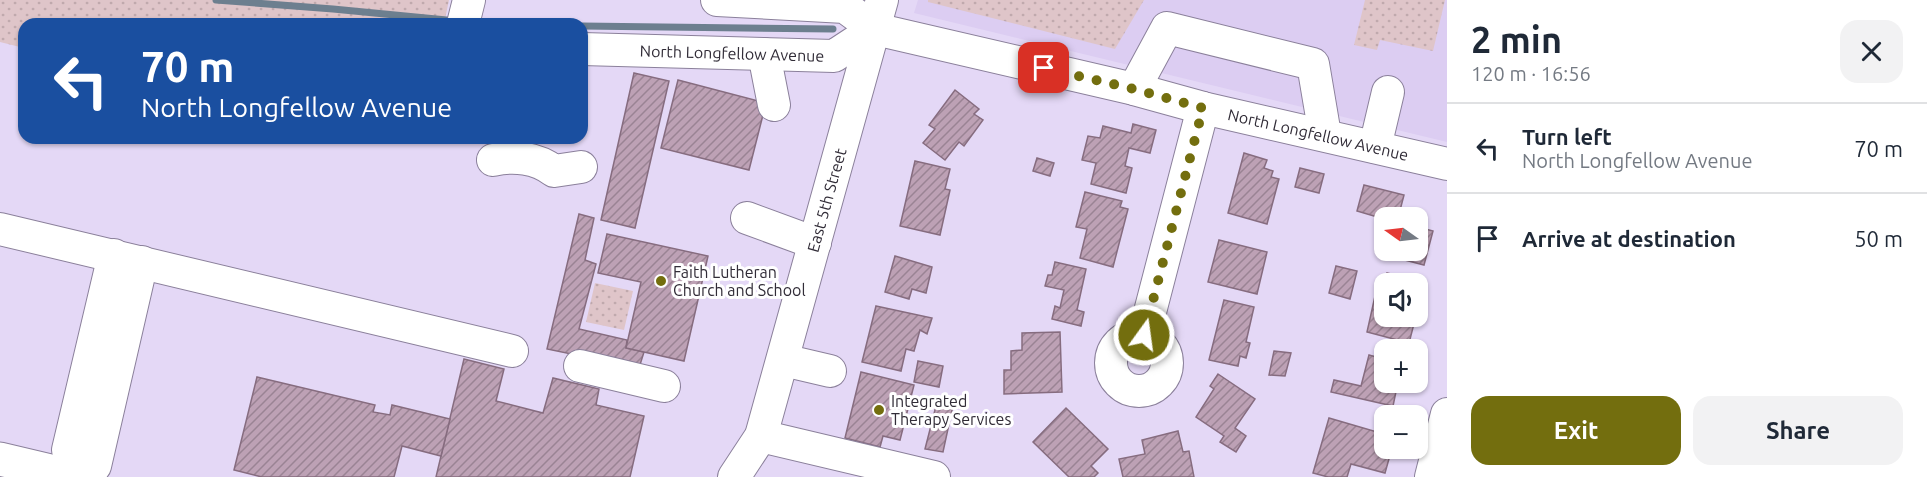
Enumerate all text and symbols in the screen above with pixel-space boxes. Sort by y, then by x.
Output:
text: 2 min [1471,19,1562,60]
button: close [1840,20,1903,83]
icon: left [42,42,120,120]
street label: North Longfellow Avenue [639,42,824,65]
pin [1018,42,1069,93]
text: 70 m [141,43,235,90]
icon: arrive [1027,51,1060,84]
text: 120 m · 16:56 [1471,62,1591,85]
text: North Longfellow Avenue [141,92,452,122]
street label: North Longfellow Avenue [1226,105,1410,164]
text: Turn left [1522,124,1612,149]
icon: left [1471,132,1504,165]
text: 70 m [1854,136,1903,161]
street label: East 5th Street [804,145,850,254]
text: North Longfellow Avenue [1522,149,1753,172]
north arrow [1374,207,1428,261]
map controls [1374,207,1428,459]
icon: arrive [1471,222,1504,255]
text: Arrive at destination [1522,226,1736,251]
text: 50 m [1854,226,1903,251]
place label: Faith Lutheran Church and School [673,263,806,299]
button: sound [1374,273,1428,327]
marker: Faith Lutheran Church and School [654,274,668,288]
position arrow [1112,303,1176,367]
button: + [1374,339,1428,393]
place label: Integrated Therapy Services [891,392,1011,428]
button: Exit [1471,396,1681,465]
button: Share [1693,396,1903,465]
marker: Integrated Therapy Services [872,403,886,417]
button: − [1374,405,1428,459]

